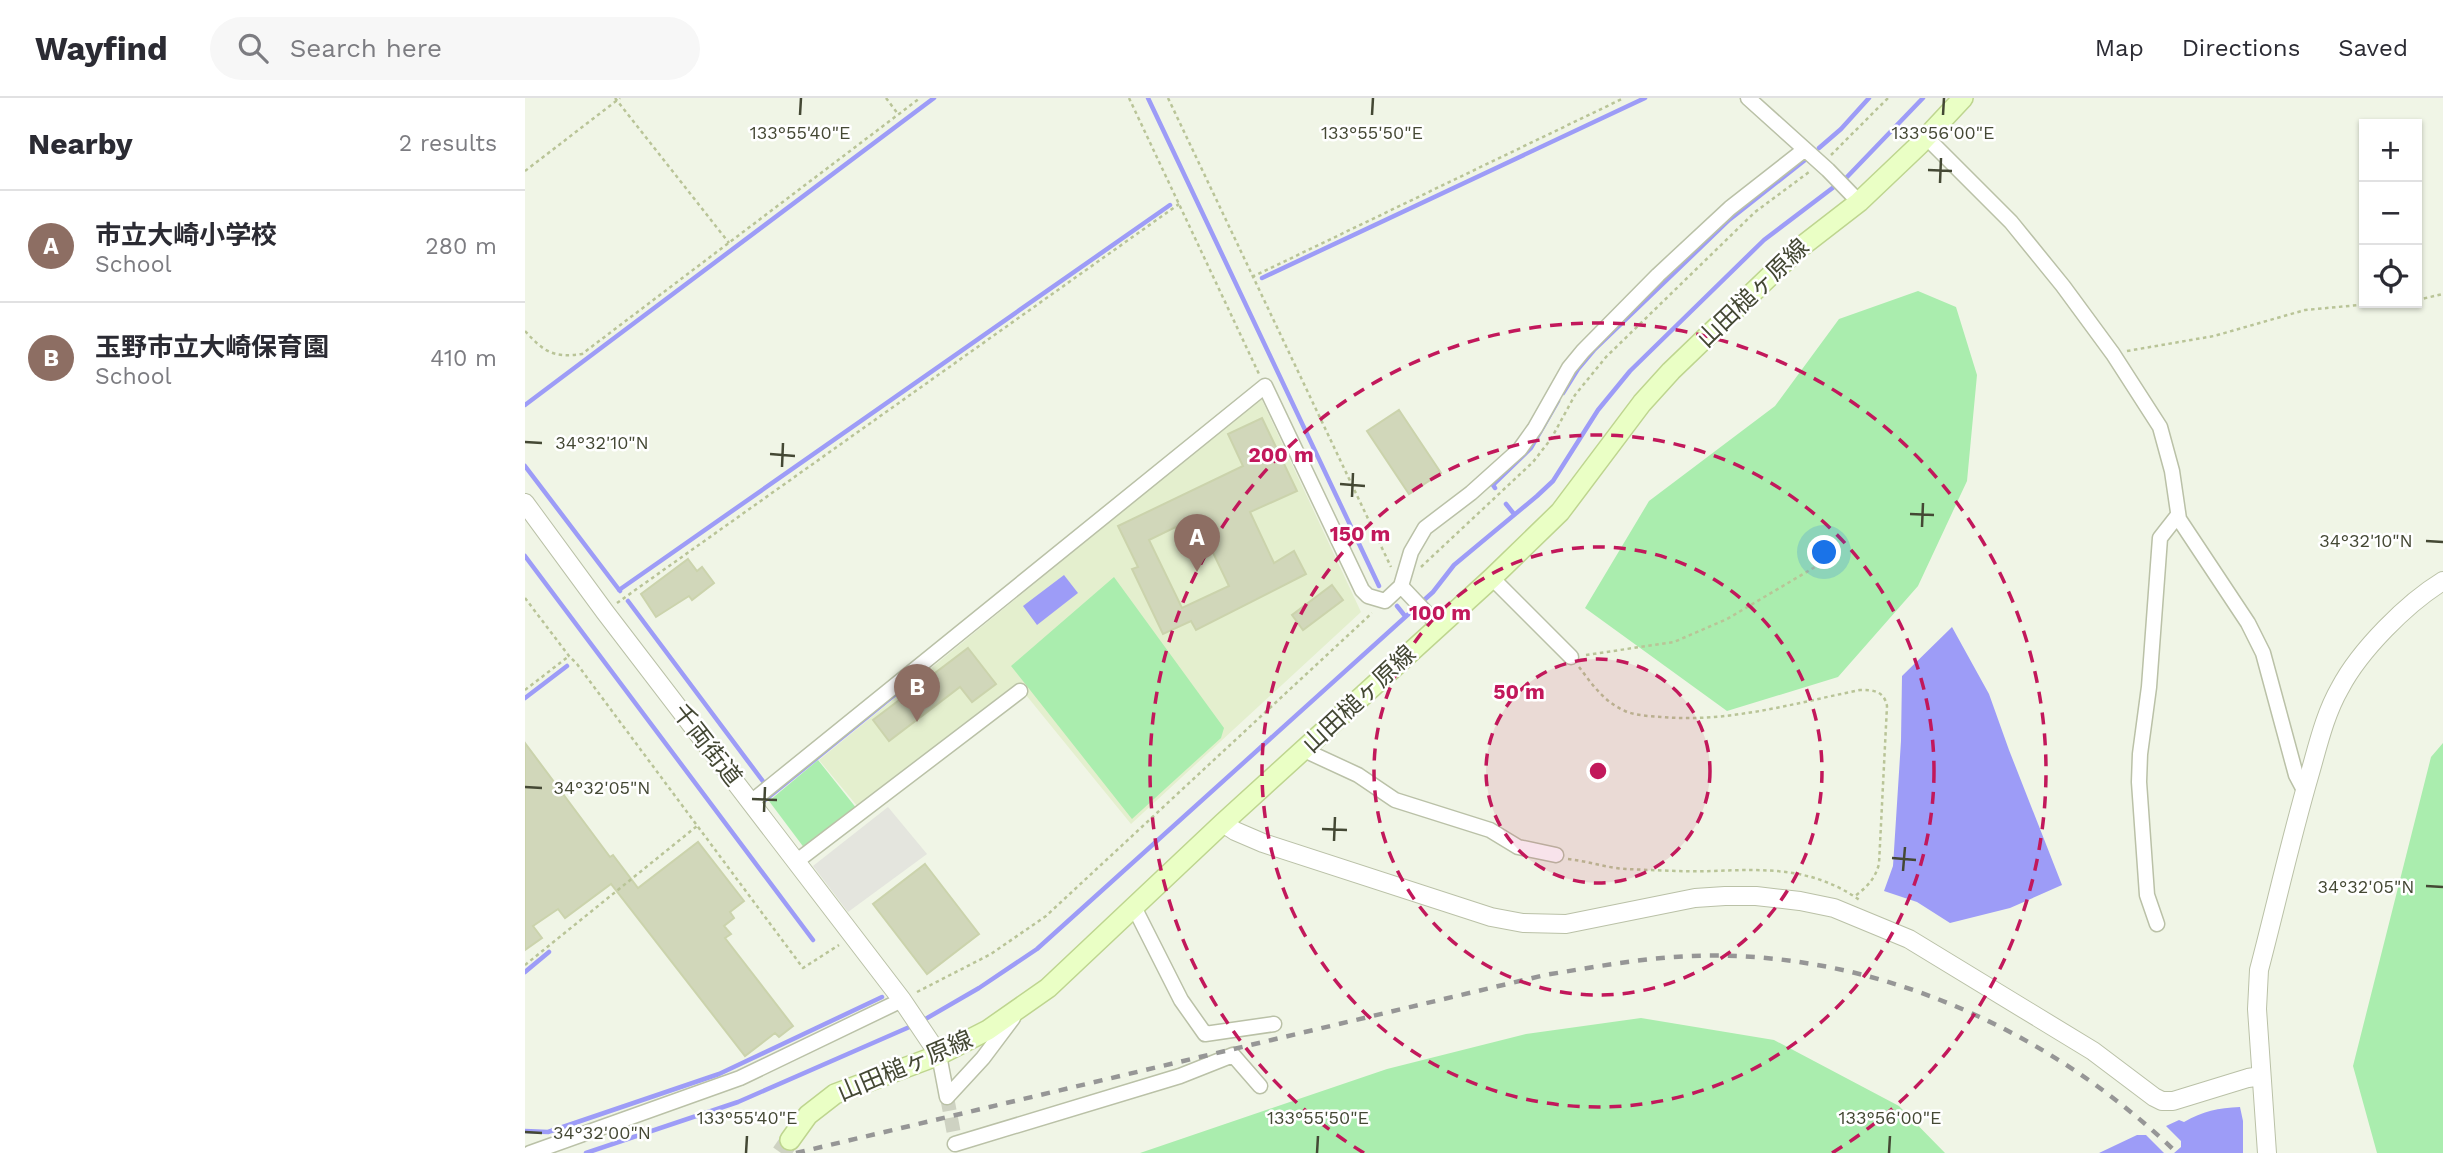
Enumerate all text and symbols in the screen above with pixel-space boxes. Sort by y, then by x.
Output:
search box [210,17,700,80]
text: Wayfind [35,29,168,68]
icon: search [234,29,272,67]
text: Search here [290,33,442,63]
text: Map [2095,34,2144,62]
text: Directions [2182,34,2300,62]
text: Saved [2338,34,2408,62]
map controls [2359,119,2422,308]
button: + [2359,119,2422,182]
text: 133°55'40"E [750,122,850,143]
text: 133°55'50"E [1321,122,1423,143]
text: 133°56'00"E [1891,122,1995,143]
text: Nearby [28,126,133,161]
text: 2 results [399,130,497,157]
button: − [2359,182,2422,245]
text: 市立大崎小学校 [95,220,277,250]
text: A [43,233,59,260]
text: 280 m [425,233,497,260]
street label: 山田槌ヶ原線 [1691,233,1815,353]
button: locate [2359,245,2422,308]
text: School [95,251,172,278]
text: 玉野市立大崎保育園 [95,332,329,362]
text: B [43,345,59,372]
text: 410 m [430,345,497,372]
text: School [95,363,172,390]
text: 34°32'10"N [555,432,649,453]
text: 200 m [1248,442,1314,467]
pin: A [1174,514,1220,572]
text: 150 m [1330,521,1390,546]
text: 34°32'10"N [2319,530,2413,551]
your location [1807,535,1841,569]
text: 100 m [1409,600,1471,625]
street label: 山田槌ヶ原線 [1297,640,1421,758]
pin: B [894,664,940,722]
text: 50 m [1493,679,1545,704]
street label: 千両街道 [666,699,748,791]
centre of rings [1586,759,1610,783]
text: 34°32'05"N [553,777,651,798]
text: 34°32'05"N [2317,876,2415,897]
street label: 山田槌ヶ原線 [833,1025,977,1107]
text: 133°55'40"E [697,1107,797,1128]
text: 133°55'50"E [1267,1107,1369,1128]
text: 133°56'00"E [1838,1107,1942,1128]
text: 34°32'00"N [553,1122,651,1143]

